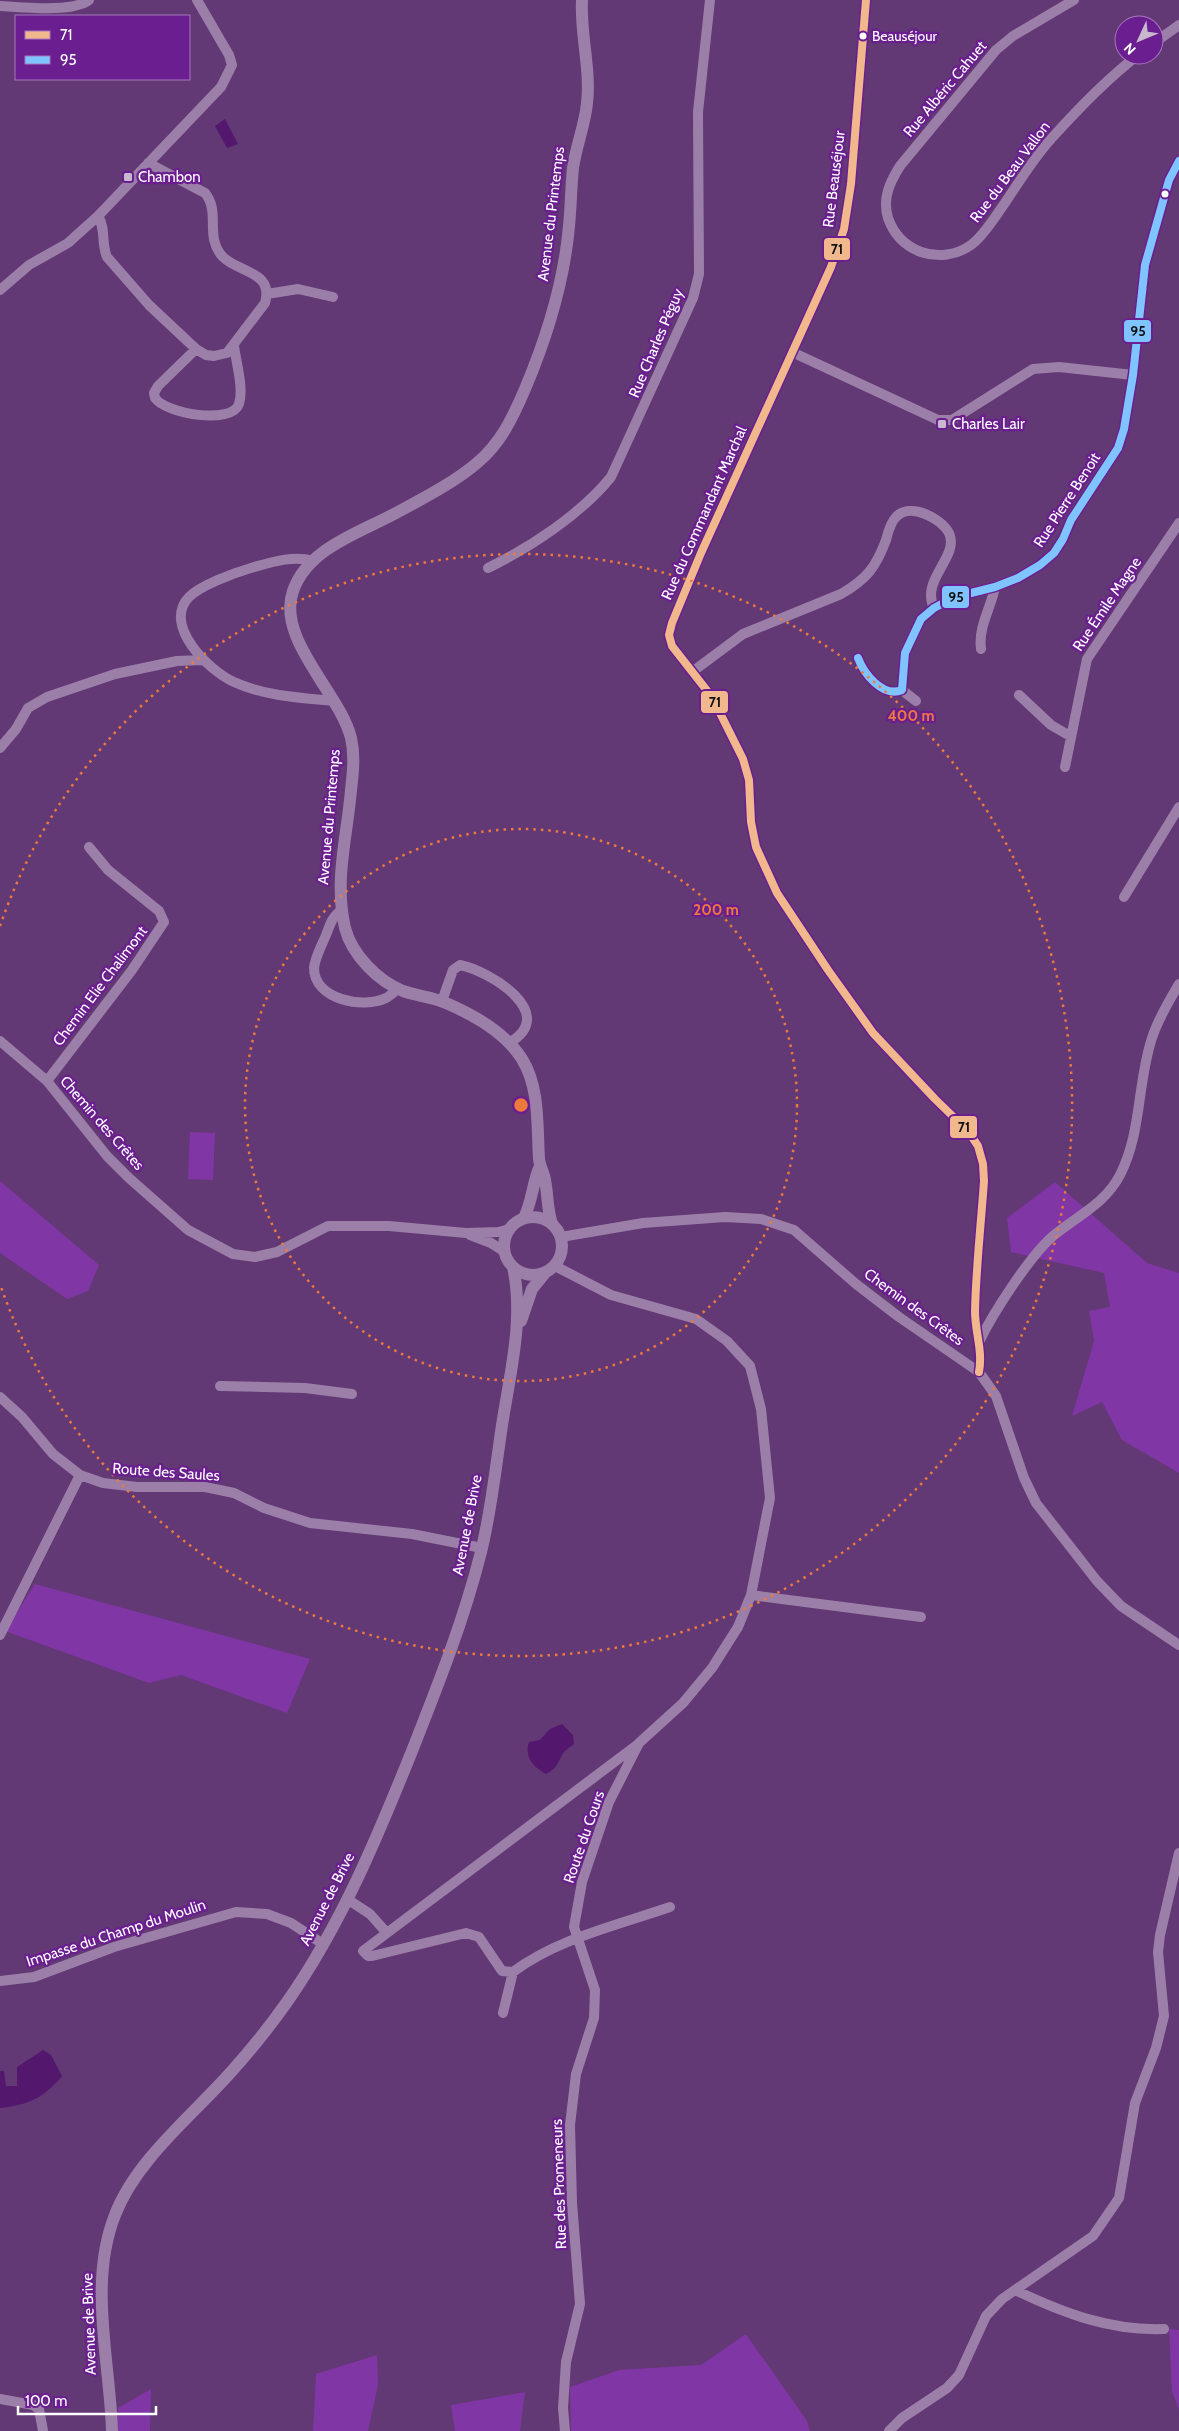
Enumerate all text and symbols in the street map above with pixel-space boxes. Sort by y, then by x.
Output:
legend [15,15,190,80]
north arrow [1114,15,1164,65]
text: 71 [60,26,72,44]
place label: Beauséjour [872,27,938,45]
marker: Beauséjour [858,31,868,41]
street label: Rue Albéric Cahuet [900,37,990,141]
text: N [1120,39,1140,59]
text: 95 [60,51,77,69]
street label: Rue du Beau Vallon [966,118,1054,226]
street label: Rue Beauséjour [819,129,849,228]
street label: Avenue du Printemps [534,146,568,282]
place label: Chambon [138,168,201,186]
marker: Chambon [122,171,134,183]
unlabelled marker [1160,189,1170,199]
line badge: 71 [823,237,851,261]
text: 71 [831,240,843,258]
street label: Rue Charles Péguy [625,285,687,400]
line badge: 95 [1123,319,1152,343]
text: 95 [1130,322,1146,340]
place label: Charles Lair [952,415,1025,433]
marker: Charles Lair [936,418,948,430]
street label: Rue du Commandant Marchal [657,423,751,603]
street label: Rue Pierre Benoit [1030,449,1104,551]
street label: Rue Émile Magne [1068,553,1145,654]
line badge: 95 [941,585,970,609]
text: 95 [948,588,964,606]
line badge: 71 [700,690,729,714]
text: 71 [709,693,721,711]
text: 400 m [888,707,934,725]
street label: Avenue du Printemps [314,749,344,885]
text: 200 m [693,901,739,919]
street label: Chemin Elie Chalimont [49,923,151,1049]
street label: Chemin des Crêtes [56,1072,148,1174]
centre of rings [512,1096,530,1114]
line badge: 71 [949,1115,978,1139]
text: 71 [958,1118,970,1136]
street label: Chemin des Crêtes [861,1265,967,1349]
street label: Route des Saules [112,1459,220,1485]
street label: Avenue de Brive [448,1473,486,1577]
street label: Route du Cours [560,1788,608,1886]
street label: Avenue de Brive [296,1849,358,1949]
street label: Impasse du Champ du Moulin [24,1895,208,1971]
street label: Rue des Promeneurs [548,2119,570,2249]
street label: Avenue de Brive [78,2272,100,2375]
scale bar [18,2384,155,2416]
text: 100 m [25,2392,67,2410]

